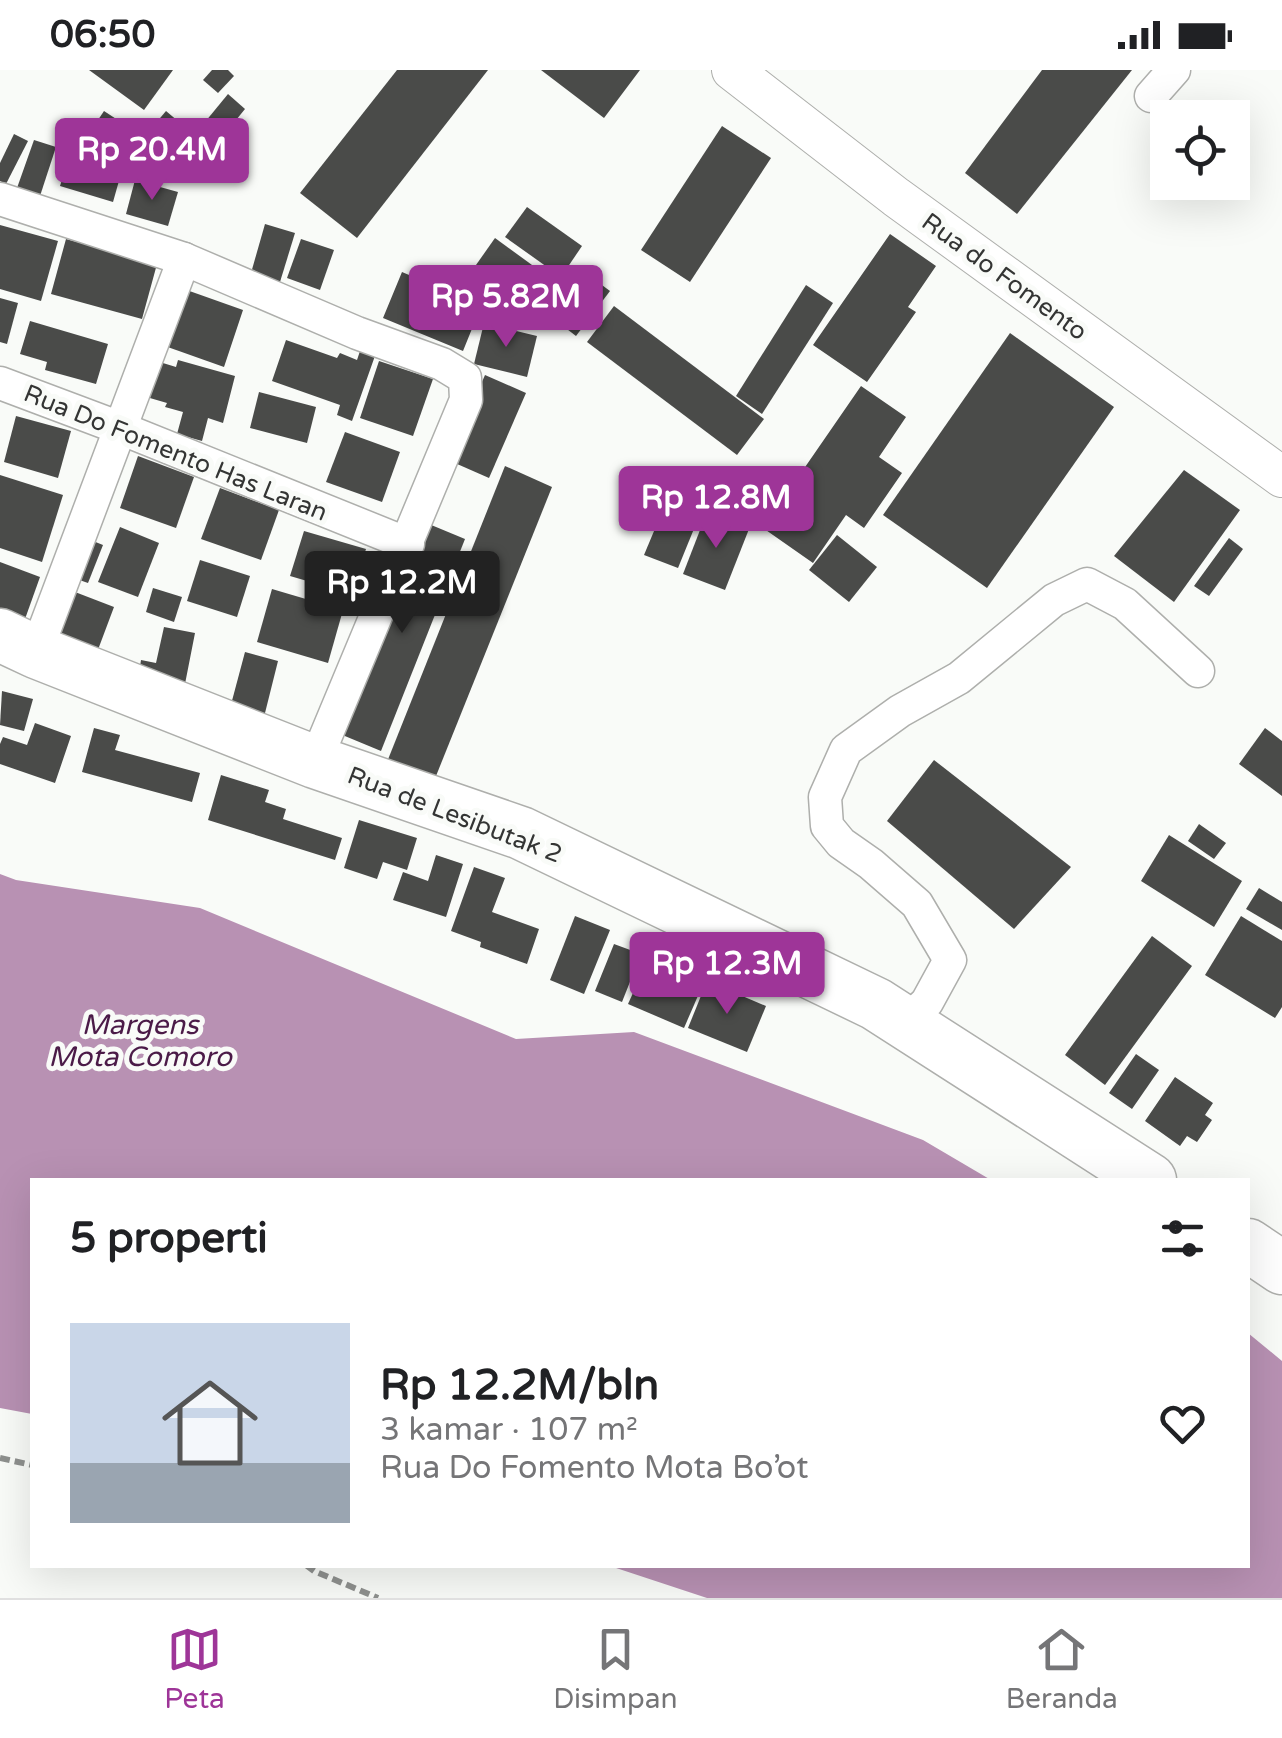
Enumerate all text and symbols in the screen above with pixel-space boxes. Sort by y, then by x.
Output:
text: 06:50 [50,12,155,58]
map controls [1150,100,1250,200]
button: locate [1150,100,1250,200]
pin: Rp 20.4M [49,118,255,203]
text: Rp 20.4M [77,131,227,169]
street label: Rua do Fomento [916,207,1093,347]
pin: Rp 5.82M [403,265,609,350]
text: Rp 5.82M [431,278,581,316]
street label: Rua Do Fomento Has Laran [19,378,332,528]
pin: Rp 12.8M [613,466,819,551]
text: Rp 12.8M [641,479,791,517]
pin: Rp 12.2M [299,551,505,636]
text: Rp 12.2M [327,564,477,602]
street label: Rua de Lesibutak 2 [343,760,566,870]
pin: Rp 12.3M [624,932,830,1017]
text: Rp 12.3M [652,945,802,983]
water label: Margens Mota Comoro [48,1008,234,1074]
icon: filters [1155,1211,1210,1266]
text: 5 properti [70,1213,268,1264]
text: Rp 12.2M/bln [380,1360,659,1411]
icon: home [150,1363,270,1483]
icon: heart [1155,1396,1210,1451]
text: 3 kamar · 107 m² [380,1411,638,1449]
text: Rua Do Fomento Mota Bo’ot [380,1449,808,1487]
tab: Peta [164,1622,225,1716]
tab: Disimpan [553,1622,677,1716]
tab: Beranda [1006,1622,1118,1716]

